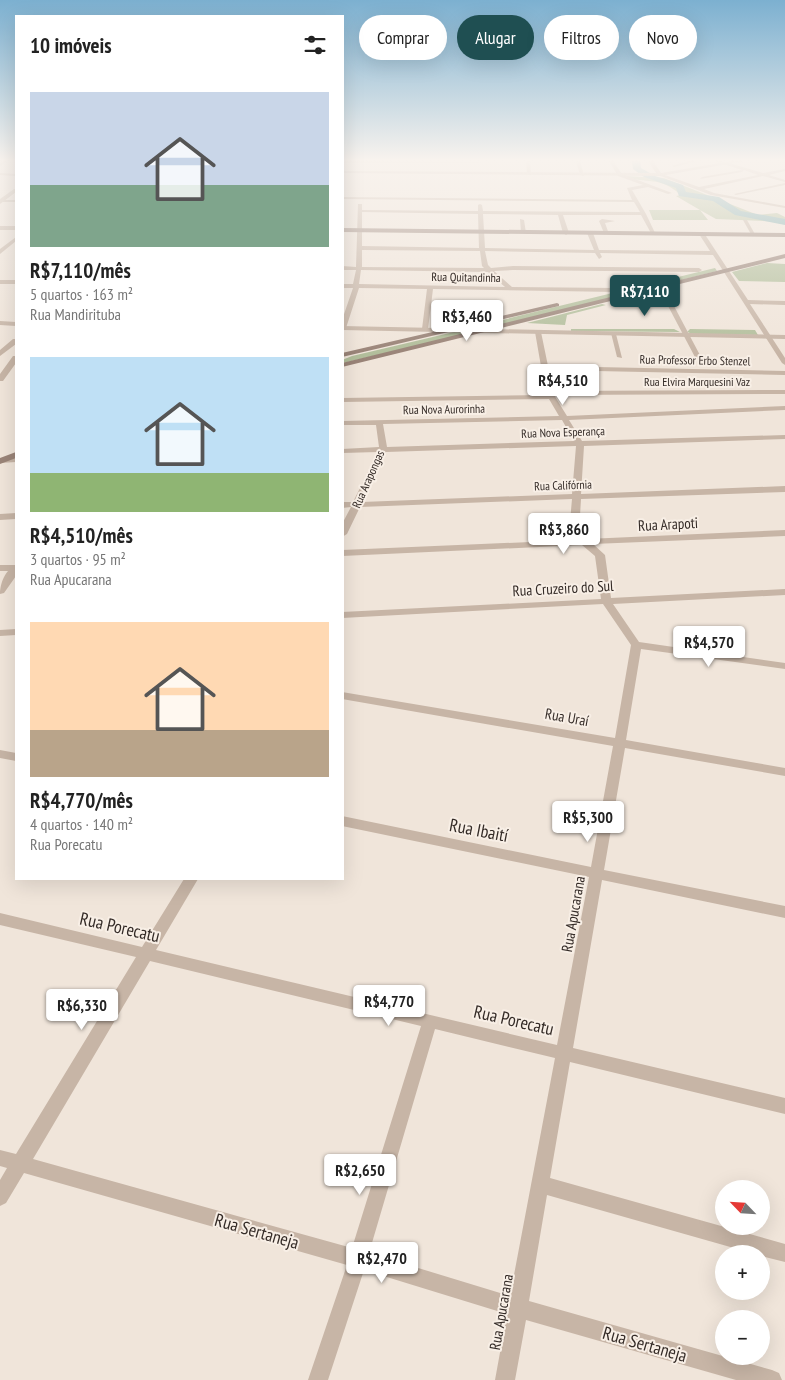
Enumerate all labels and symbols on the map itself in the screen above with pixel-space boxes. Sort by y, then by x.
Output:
street label: Rua Quitandinha [431,269,501,285]
pin: R$7,110 [599,274,691,317]
pin: R$3,460 [421,300,513,342]
street label: Rua Professor Erbo Stenzel [640,352,751,368]
pin: R$4,510 [517,364,609,406]
street label: Rua Elvira Marquesini Vaz [644,374,750,389]
street label: Rua Nova Aurorinha [403,401,485,417]
street label: Rua Nova Esperança [521,423,605,441]
street label: Rua Arapongas [349,448,387,510]
street label: Rua Califórnia [534,476,592,494]
pin: R$3,860 [518,512,610,555]
street label: Rua Arapoti [638,513,698,535]
street label: Rua Cruzeiro do Sul [512,576,615,600]
pin: R$4,570 [663,626,755,668]
street label: Rua Uraí [544,704,591,730]
pin: R$5,300 [542,800,634,843]
street label: Rua Ibaití [448,813,510,847]
street label: Rua Apucarana [557,875,589,953]
street label: Rua Porecatu [78,907,162,947]
pin: R$4,770 [343,984,435,1027]
pin: R$6,330 [36,988,128,1031]
street label: Rua Porecatu [472,1000,556,1040]
pin: R$2,650 [314,1154,406,1196]
north arrow [715,1180,770,1235]
street label: Rua Sertaneja [212,1208,302,1254]
pin: R$2,470 [336,1242,428,1284]
street label: Rua Apucarana [485,1273,517,1351]
street label: Rua Sertaneja [600,1321,690,1367]

